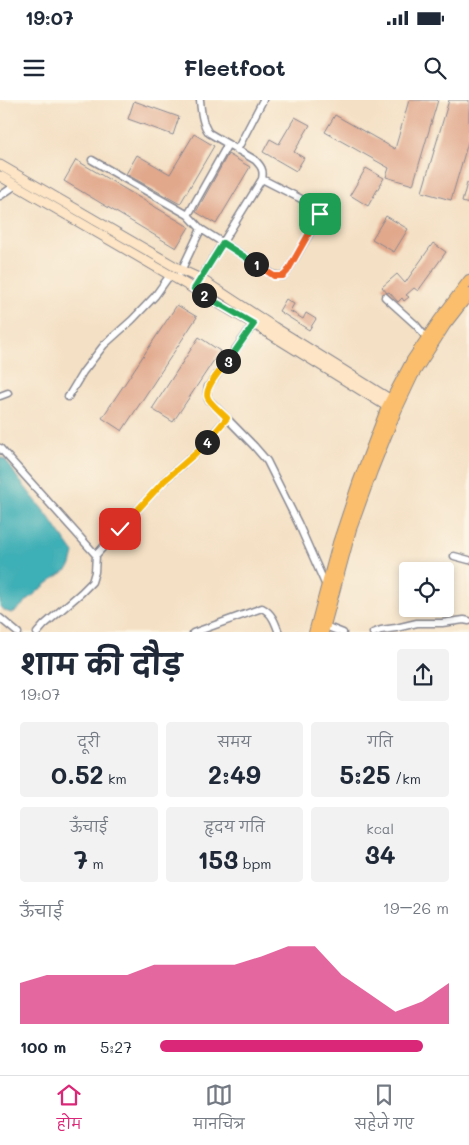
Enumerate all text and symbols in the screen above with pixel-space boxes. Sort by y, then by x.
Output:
text: 19:07 [25,5,74,30]
text: Fleetfoot [184,53,285,82]
icon: menu [20,54,48,82]
icon: search [421,54,449,82]
pin [299,193,341,235]
icon: arrive [306,200,334,228]
pin: 1 [244,252,268,276]
text: 1 [253,255,260,274]
pin: 2 [192,282,216,308]
text: 2 [201,286,208,305]
pin: 3 [216,348,240,374]
text: 3 [224,352,233,371]
pin: 4 [194,430,220,454]
text: 4 [203,433,212,452]
pin [99,508,141,550]
icon: check [106,515,134,543]
map controls [399,562,454,617]
button: locate [399,562,454,617]
text: शाम की दौड़ [20,646,182,682]
button: share [397,649,449,701]
text: 19:07 [20,683,60,704]
text: दूरी [78,732,100,751]
text: समय [218,732,251,751]
text: गति [367,732,393,751]
text: 0.52 [51,758,103,790]
text: 2:49 [208,758,261,790]
text: 5:25 [339,758,391,790]
text: km [103,769,127,788]
text: /km [391,769,421,788]
text: ऊँचाई [70,817,108,836]
text: हृदय गति [204,817,265,836]
text: kcal [366,819,394,838]
text: 34 [365,838,396,870]
text: 7 [74,843,88,875]
text: 153 [198,843,238,875]
text: m [88,854,104,873]
text: bpm [238,854,271,873]
text: 19–26 m [383,897,449,918]
text: ऊँचाई [20,900,63,921]
text: 100 m [20,1036,66,1057]
text: 5:27 [100,1036,132,1057]
tab: होम [55,1081,83,1140]
tab: मानचित्र [193,1081,245,1140]
tab: सहेजे गए [355,1081,414,1140]

